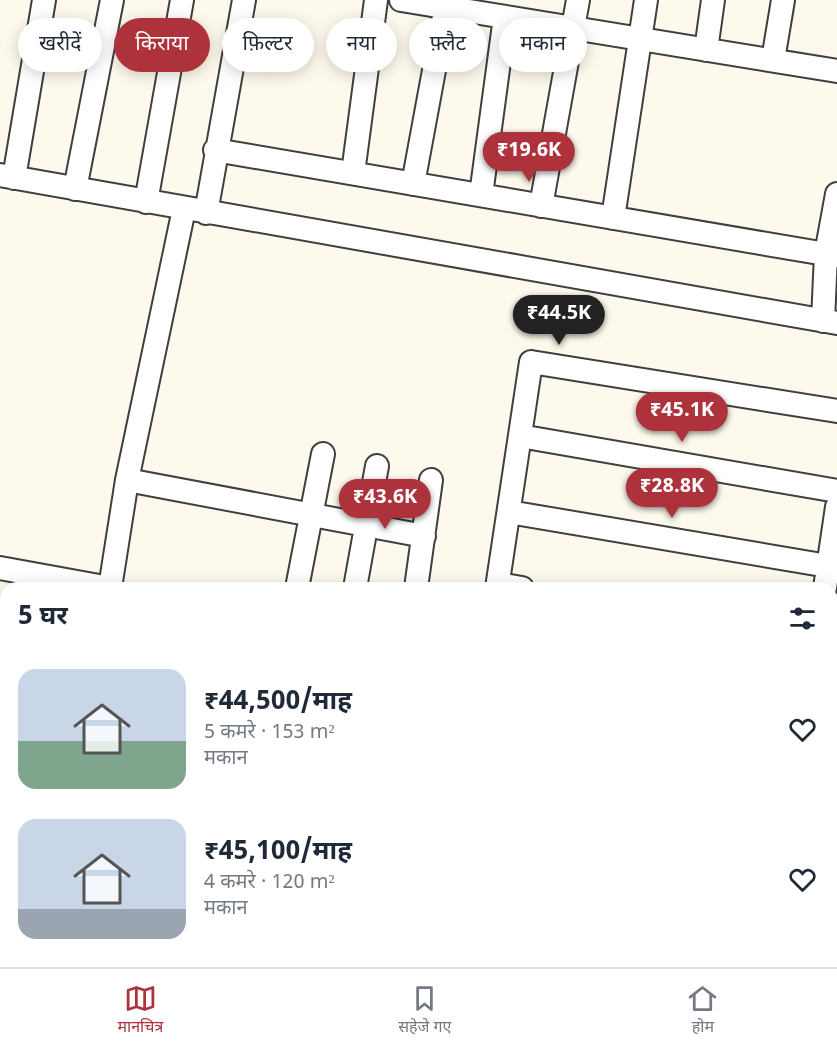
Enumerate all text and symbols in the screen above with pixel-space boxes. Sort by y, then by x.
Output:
chip: खरीदें [18,18,102,72]
chip: किराया [114,18,210,72]
chip: फ़िल्टर [222,18,314,72]
chip: नया [326,18,397,72]
chip: फ़्लैट [409,18,487,72]
chip: मकान [499,18,587,72]
pin: ₹19.6K [480,132,578,183]
text: ₹19.6K [497,138,561,164]
pin: ₹44.5K [510,295,608,346]
text: ₹44.5K [527,301,591,327]
pin: ₹45.1K [633,392,731,443]
text: ₹45.1K [650,398,714,424]
pin: ₹28.8K [623,468,721,519]
text: ₹28.8K [640,474,704,500]
pin: ₹43.6K [336,479,434,530]
text: ₹43.6K [353,485,417,511]
text: 5 घर [18,601,68,635]
icon: filters [786,602,819,635]
text: ₹44,500/माह [204,686,352,720]
icon: home [66,693,138,765]
icon: heart [786,713,819,746]
text: 5 कमरे · 153 m² [204,720,334,746]
text: मकान [204,746,248,772]
text: ₹45,100/माह [204,836,352,870]
icon: home [66,843,138,915]
icon: heart [786,863,819,896]
text: 4 कमरे · 120 m² [204,870,334,896]
text: मकान [204,896,248,922]
tab: मानचित्र [118,982,163,1039]
tab: सहेजे गए [398,982,451,1039]
tab: होम [686,982,719,1039]

